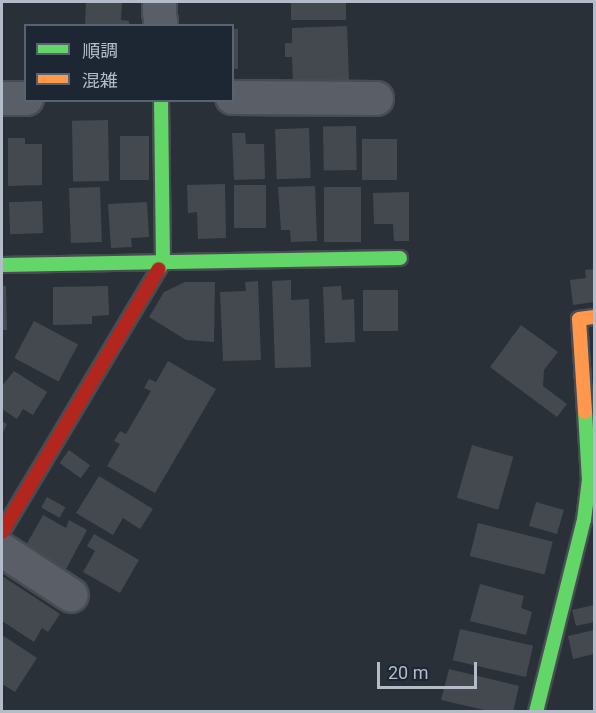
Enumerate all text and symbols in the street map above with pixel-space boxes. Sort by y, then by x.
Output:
legend [24,24,234,102]
text: 順調 [82,40,118,61]
text: 混雑 [82,70,118,91]
scale bar [380,650,480,688]
text: 20 m [388,662,428,683]

